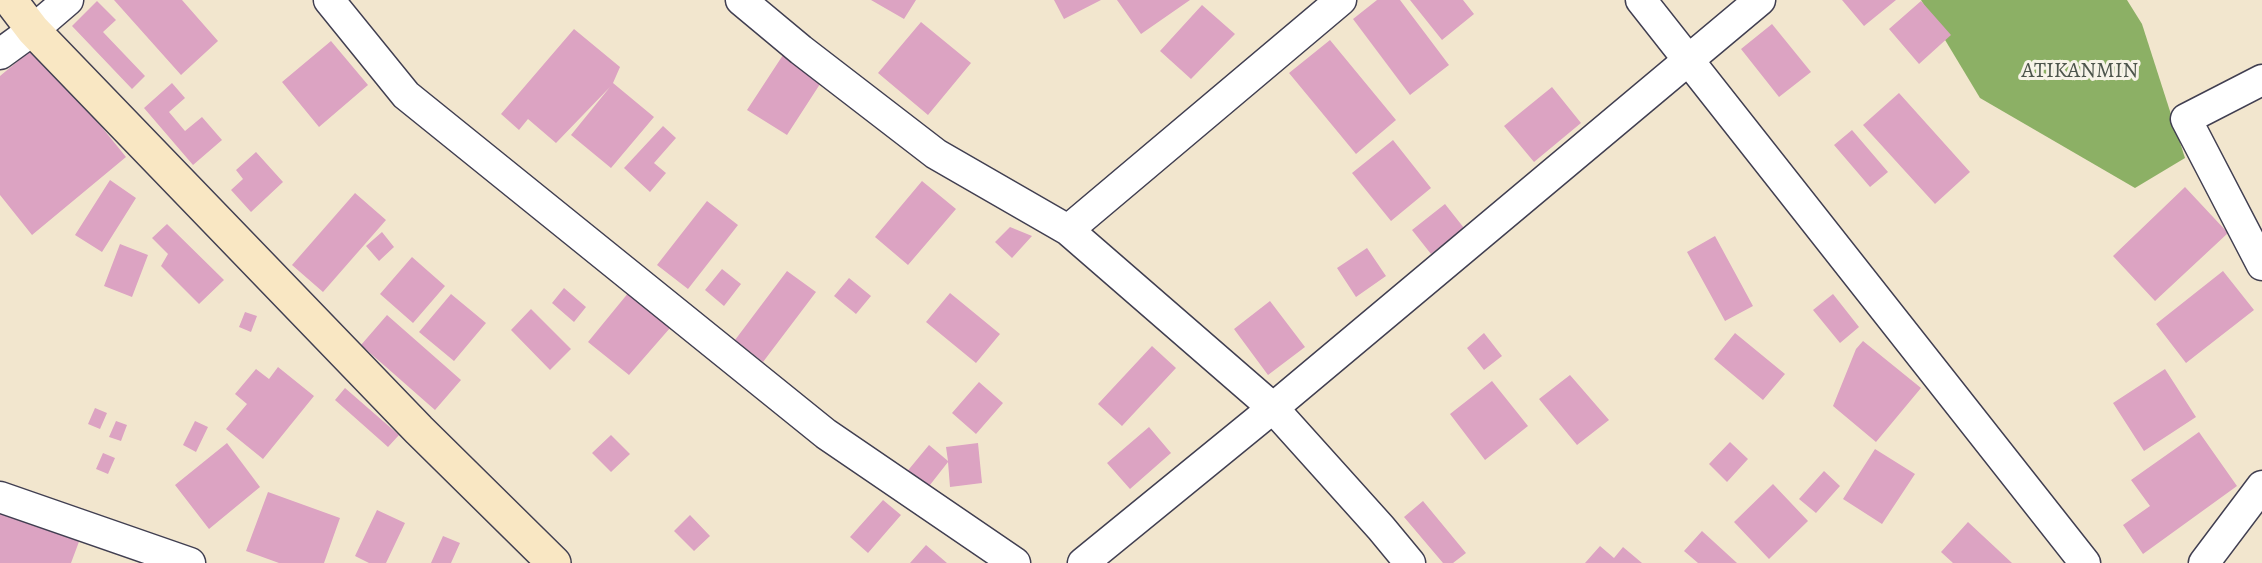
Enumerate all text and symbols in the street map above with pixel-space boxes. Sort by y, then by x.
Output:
park label: ATIKANMIN [2022,59,2138,85]

